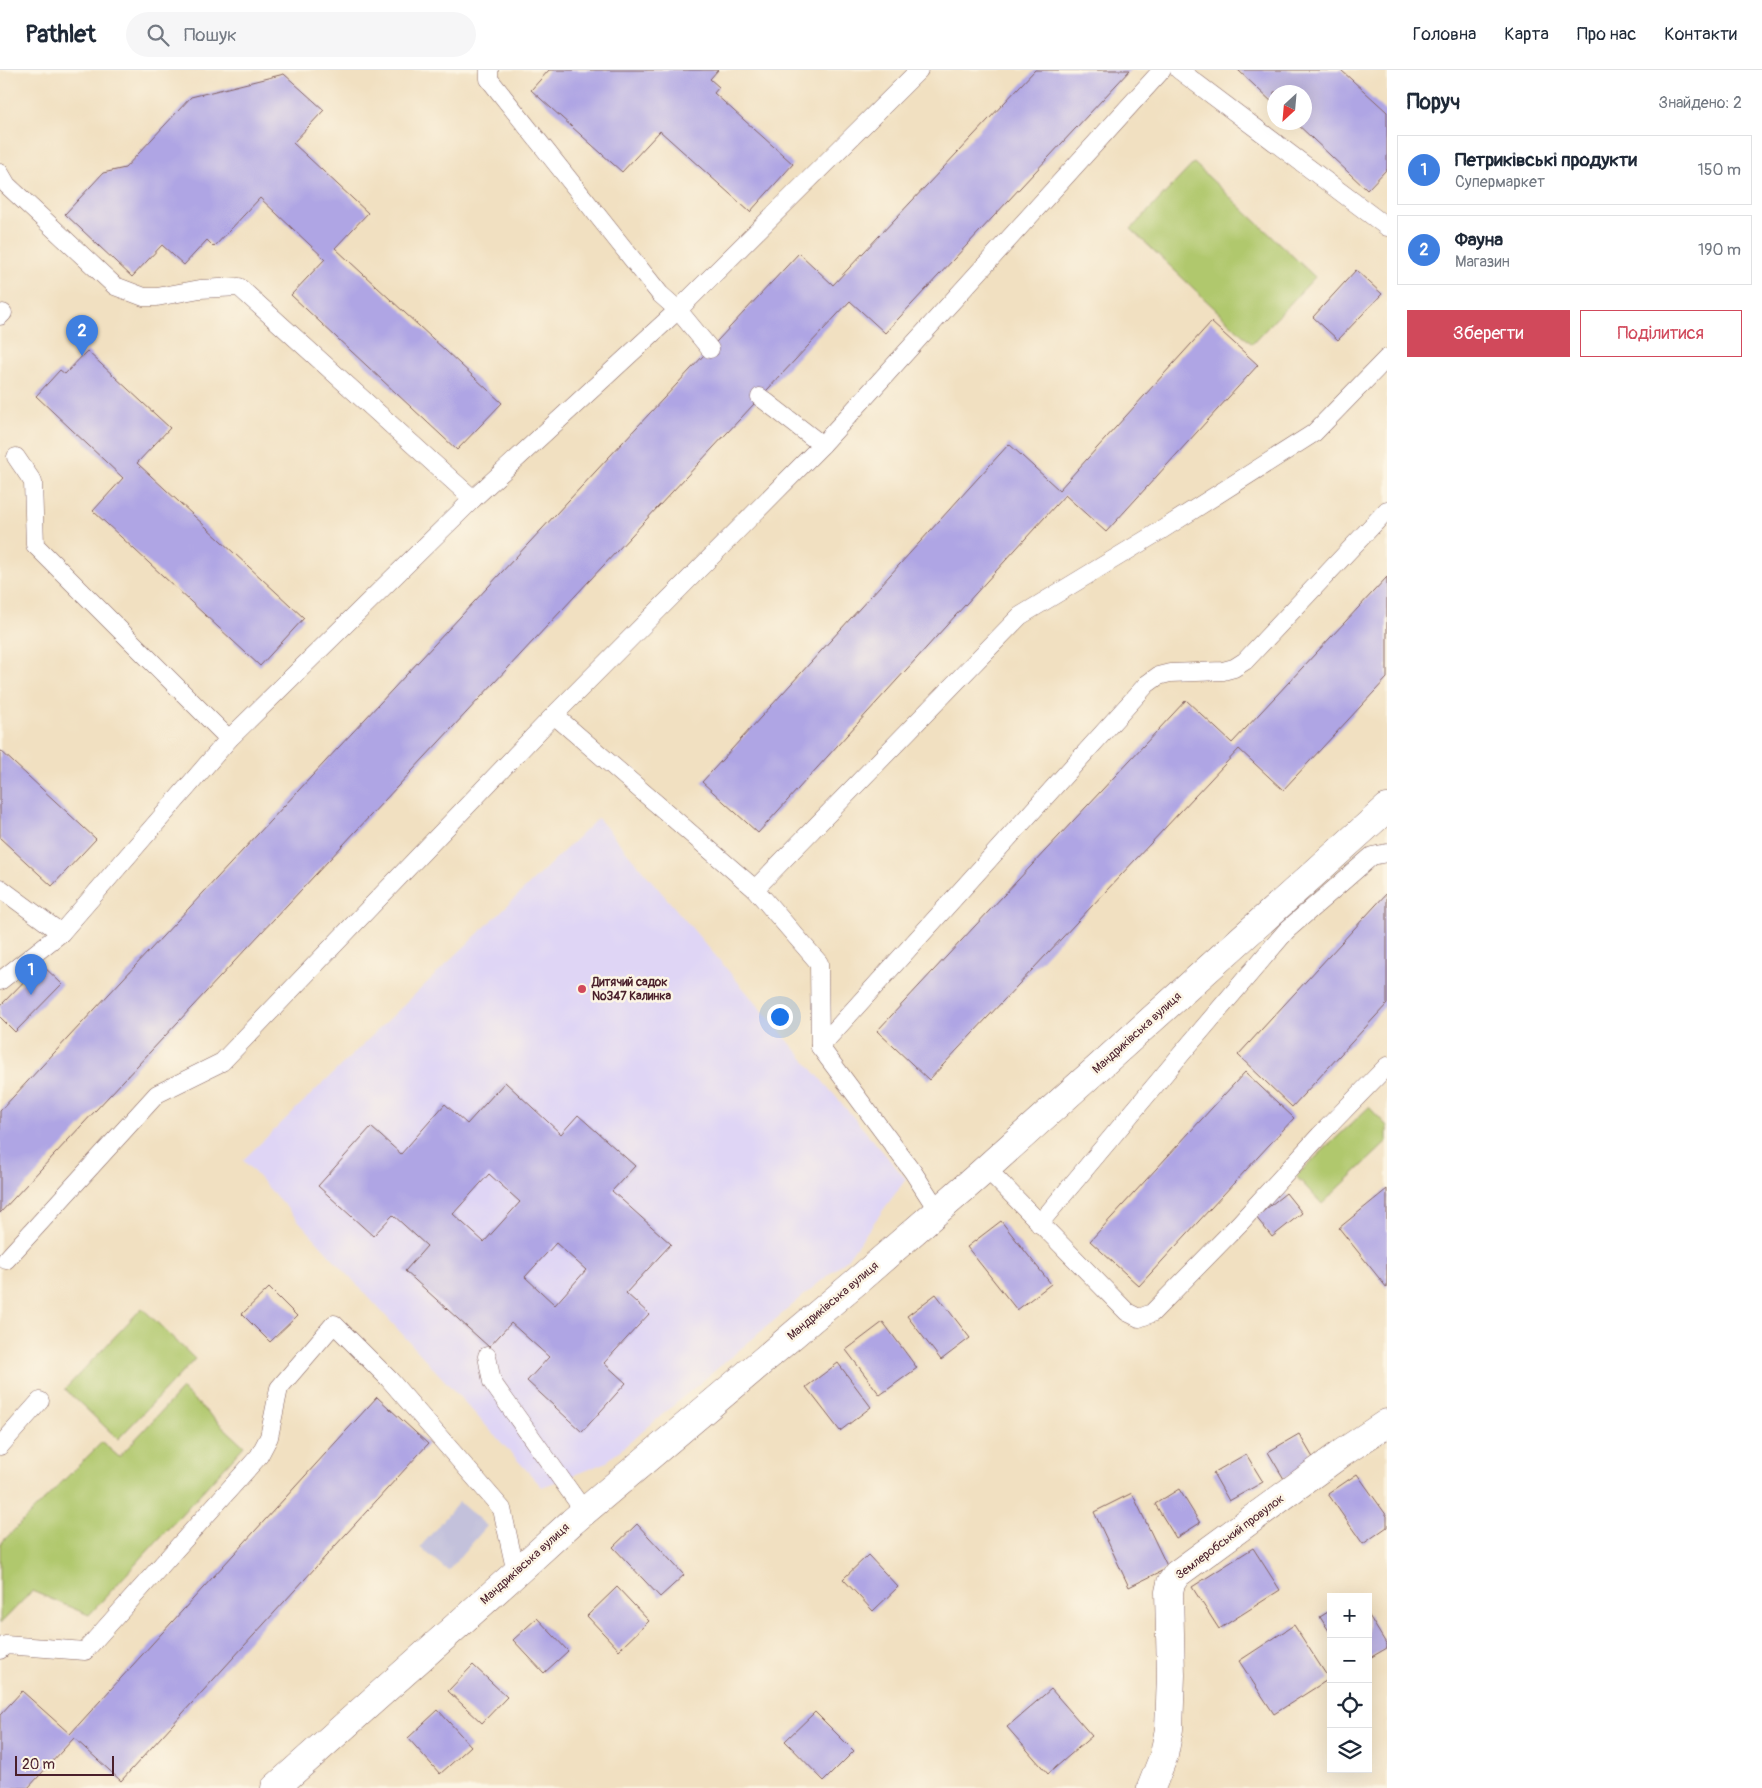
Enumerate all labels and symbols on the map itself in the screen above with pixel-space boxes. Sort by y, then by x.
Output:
north arrow [1267,85,1312,130]
pin: 2 [66,315,98,356]
pin: 1 [15,954,47,995]
place label: Дитячий садок №347 Калинка [591,975,671,1004]
marker: Дитячий садок №347 Калинка [576,983,588,995]
street label: Мандриківська вулиця [1089,989,1185,1077]
your location [767,1004,793,1030]
street label: Мандриківська вулиця [784,1258,882,1344]
street label: Землеробський провулок [1173,1491,1287,1583]
street label: Мандриківська вулиця [477,1520,573,1608]
scale bar [15,1753,114,1776]

